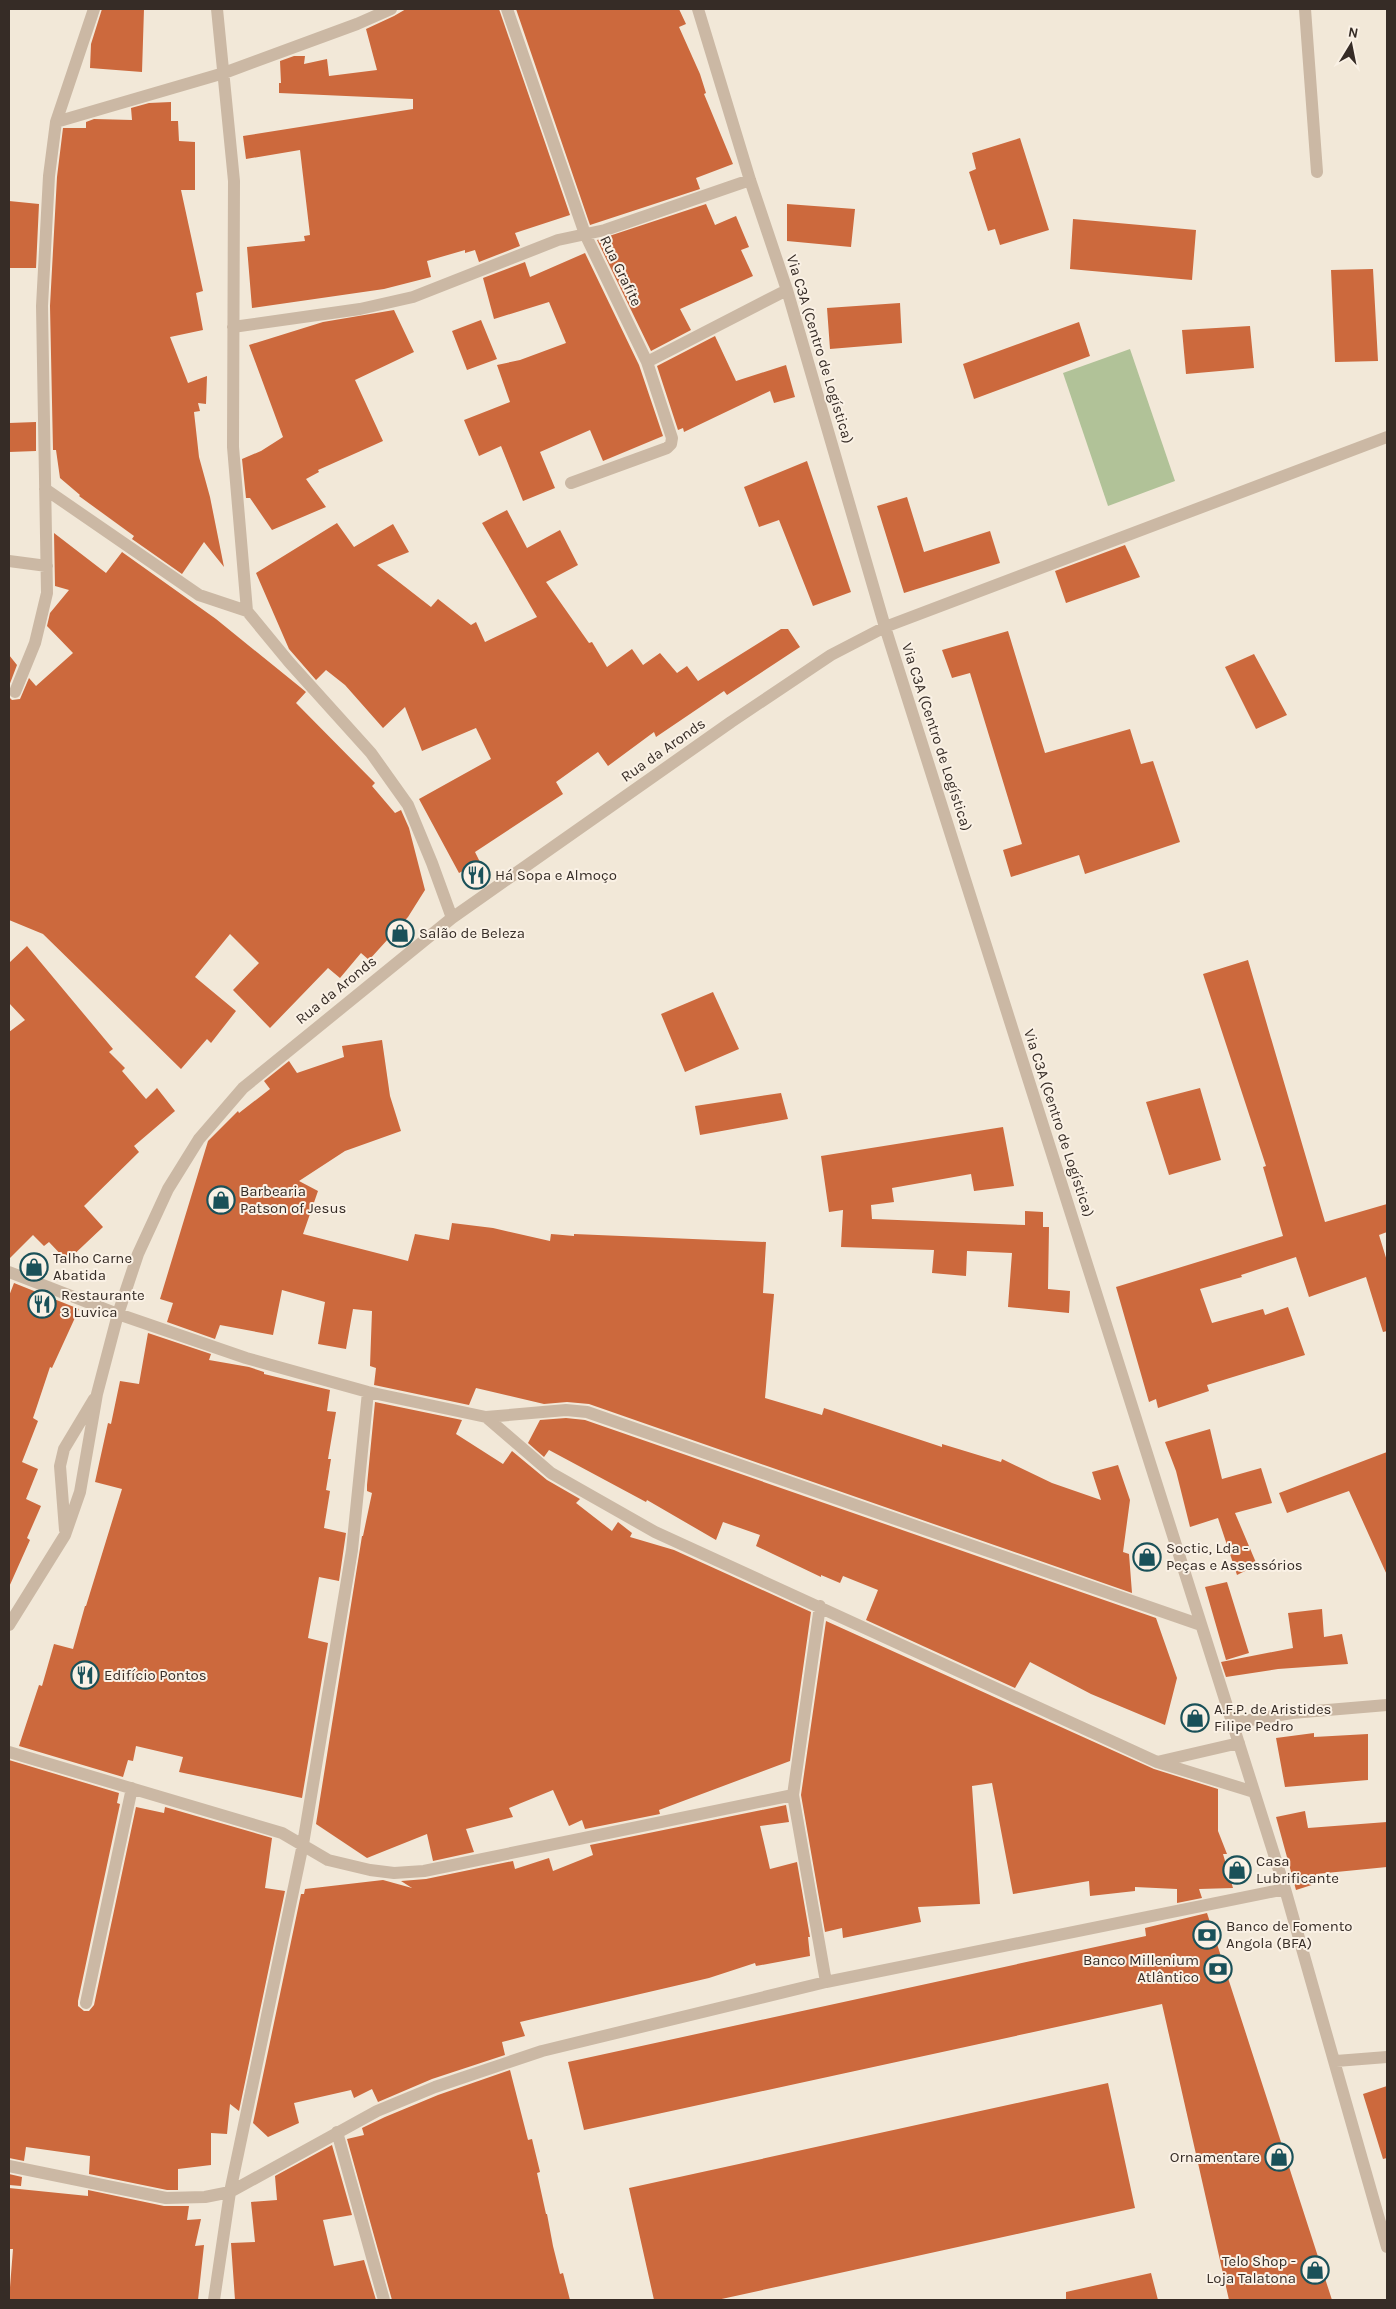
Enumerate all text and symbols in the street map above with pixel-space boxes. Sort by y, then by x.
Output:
north arrow [1326,20,1376,70]
text: N [1347,23,1360,42]
street label: Rua Grafite [596,233,646,309]
street label: Via C3A (Centro de Logística) [783,252,857,446]
street label: Via C3A (Centro de Logística) [898,641,976,833]
street label: Rua da Aronds [617,714,709,786]
restaurant icon: Há Sopa e Almoço [461,860,491,890]
place label: Há Sopa e Almoço [495,866,617,884]
shop icon: Salão de Beleza [385,918,415,948]
place label: Salão de Beleza [419,924,525,942]
street label: Rua da Aronds [292,952,380,1028]
street label: Via C3A (Centro de Logística) [1020,1027,1098,1219]
place label: Barbearia Patson of Jesus [240,1182,346,1217]
shop icon: Barbearia Patson of Jesus [206,1185,236,1215]
place label: Talho Carne Abatida [53,1249,132,1284]
shop icon: Talho Carne Abatida [19,1252,49,1282]
place label: Restaurante 3 Luvica [61,1286,145,1321]
restaurant icon: Restaurante 3 Luvica [27,1289,57,1319]
place label: Soctic, Lda - Peças e Assessórios [1166,1539,1303,1574]
shop icon: Soctic, Lda - Peças e Assessórios [1132,1542,1162,1572]
restaurant icon: Edifício Pontos [70,1660,100,1690]
place label: Edifício Pontos [104,1666,207,1684]
place label: A.F.P. de Aristides Filipe Pedro [1214,1700,1332,1735]
shop icon: A.F.P. de Aristides Filipe Pedro [1180,1703,1210,1733]
place label: Casa Lubrificante [1256,1852,1339,1887]
shop icon: Casa Lubrificante [1222,1855,1252,1885]
place label: Banco de Fomento Angola (BFA) [1226,1917,1353,1952]
bank icon: Banco de Fomento Angola (BFA) [1192,1920,1222,1950]
place label: Banco Millenium Atlântico [1083,1951,1199,1986]
bank icon: Banco Millenium Atlântico [1203,1954,1233,1984]
shop icon: Ornamentare [1264,2142,1294,2172]
place label: Ornamentare [1170,2148,1260,2166]
place label: Telo Shop - Loja Talatona [1206,2252,1296,2287]
shop icon: Telo Shop - Loja Talatona [1300,2255,1330,2285]

